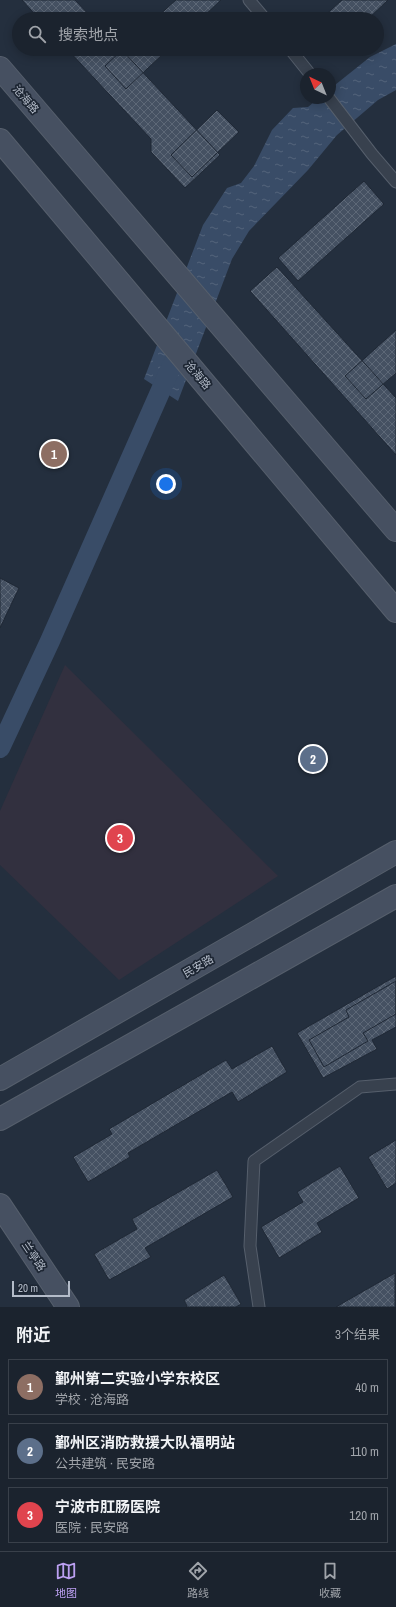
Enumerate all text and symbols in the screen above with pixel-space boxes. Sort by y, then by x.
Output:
search box [12,12,384,56]
icon: search [26,23,48,45]
text: 搜索地点 [58,24,118,45]
north arrow [300,68,336,104]
street label: 沧海路 [10,82,42,116]
street label: 沧海路 [182,358,214,392]
pin: 1 [41,439,67,469]
your location [156,474,176,494]
pin: 2 [300,744,326,774]
pin: 3 [107,823,133,853]
street label: 民安路 [180,952,216,980]
street label: 兰亭路 [19,1238,49,1274]
scale bar [12,1279,70,1298]
text: 20 m [18,1281,38,1295]
text: 附近 [16,1323,50,1346]
text: 3个结果 [335,1326,380,1343]
text: 鄞州第二实验小学东校区 [55,1368,220,1389]
text: 1 [27,1379,33,1396]
text: 40 m [355,1379,379,1396]
text: 学校 · 沧海路 [55,1391,129,1408]
text: 鄞州区消防救援大队福明站 [55,1432,235,1453]
text: 2 [27,1443,33,1460]
text: 110 m [350,1443,379,1460]
text: 公共建筑 · 民安路 [55,1455,155,1472]
text: 宁波市肛肠医院 [55,1496,160,1517]
text: 3 [27,1507,33,1524]
text: 120 m [349,1507,379,1524]
text: 医院 · 民安路 [55,1519,129,1536]
tab: 地图 [55,1560,77,1600]
tab: 路线 [187,1560,209,1600]
tab: 收藏 [319,1560,341,1600]

